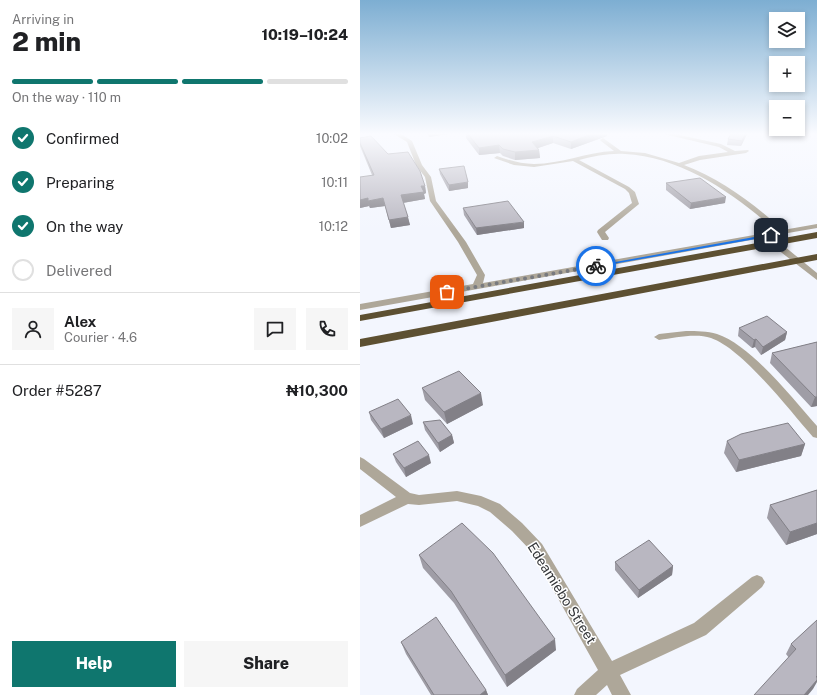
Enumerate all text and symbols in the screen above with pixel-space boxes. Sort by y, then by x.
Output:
text: Arriving in [12,12,74,27]
map controls [769,12,805,136]
button: layers [769,12,805,48]
text: 2 min [12,26,81,57]
text: 10:19–10:24 [261,26,348,43]
button: + [769,56,805,92]
text: On the way · 110 m [12,90,121,105]
button: − [769,100,805,136]
icon: check [12,127,34,149]
text: Confirmed [46,130,119,147]
text: 10:02 [316,131,348,146]
icon: check [12,171,34,193]
text: Preparing [46,174,115,191]
text: 10:11 [321,175,348,190]
icon: check [12,215,34,237]
text: On the way [46,218,123,235]
pin [754,218,788,252]
text: 10:12 [319,219,348,234]
icon: home [760,224,782,246]
courier [576,246,616,286]
icon: bike [585,255,607,277]
text: Delivered [46,262,112,279]
pin [430,275,464,309]
icon: bag [436,281,458,303]
button: person [12,308,54,350]
button: chat [254,308,296,350]
button: phone [306,308,348,350]
text: Alex [64,313,96,330]
text: Courier · 4.6 [64,330,137,345]
text: Order #5287 [12,382,102,399]
text: ₦10,300 [286,382,348,399]
street label: Edeamiebo Street [524,539,600,647]
button: Help [12,641,176,687]
button: Share [184,641,348,687]

